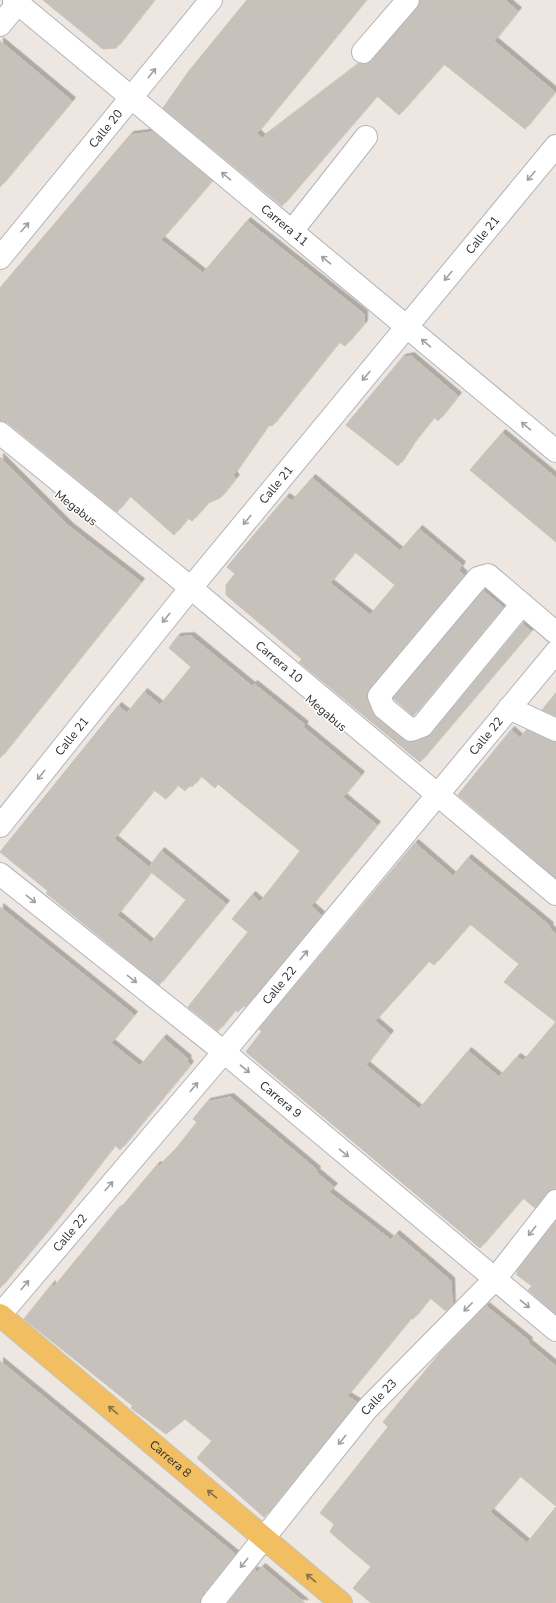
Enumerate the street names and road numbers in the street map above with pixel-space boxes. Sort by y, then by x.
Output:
street label: Calle 20 [85,106,126,151]
street label: Carrera 11 [257,201,312,250]
street label: Calle 21 [462,212,503,257]
street label: Calle 21 [256,462,297,507]
street label: Megabus [52,486,101,530]
street label: Carrera 10 [252,637,306,686]
street label: Megabus [302,691,350,735]
street label: Calle 21 [52,714,92,759]
street label: Calle 22 [466,714,507,759]
street label: Calle 22 [259,963,300,1008]
street label: Carrera 9 [256,1077,305,1122]
street label: Calle 22 [49,1210,91,1255]
street label: Calle 23 [357,1375,400,1419]
street label: Carrera 8 [146,1437,195,1481]

